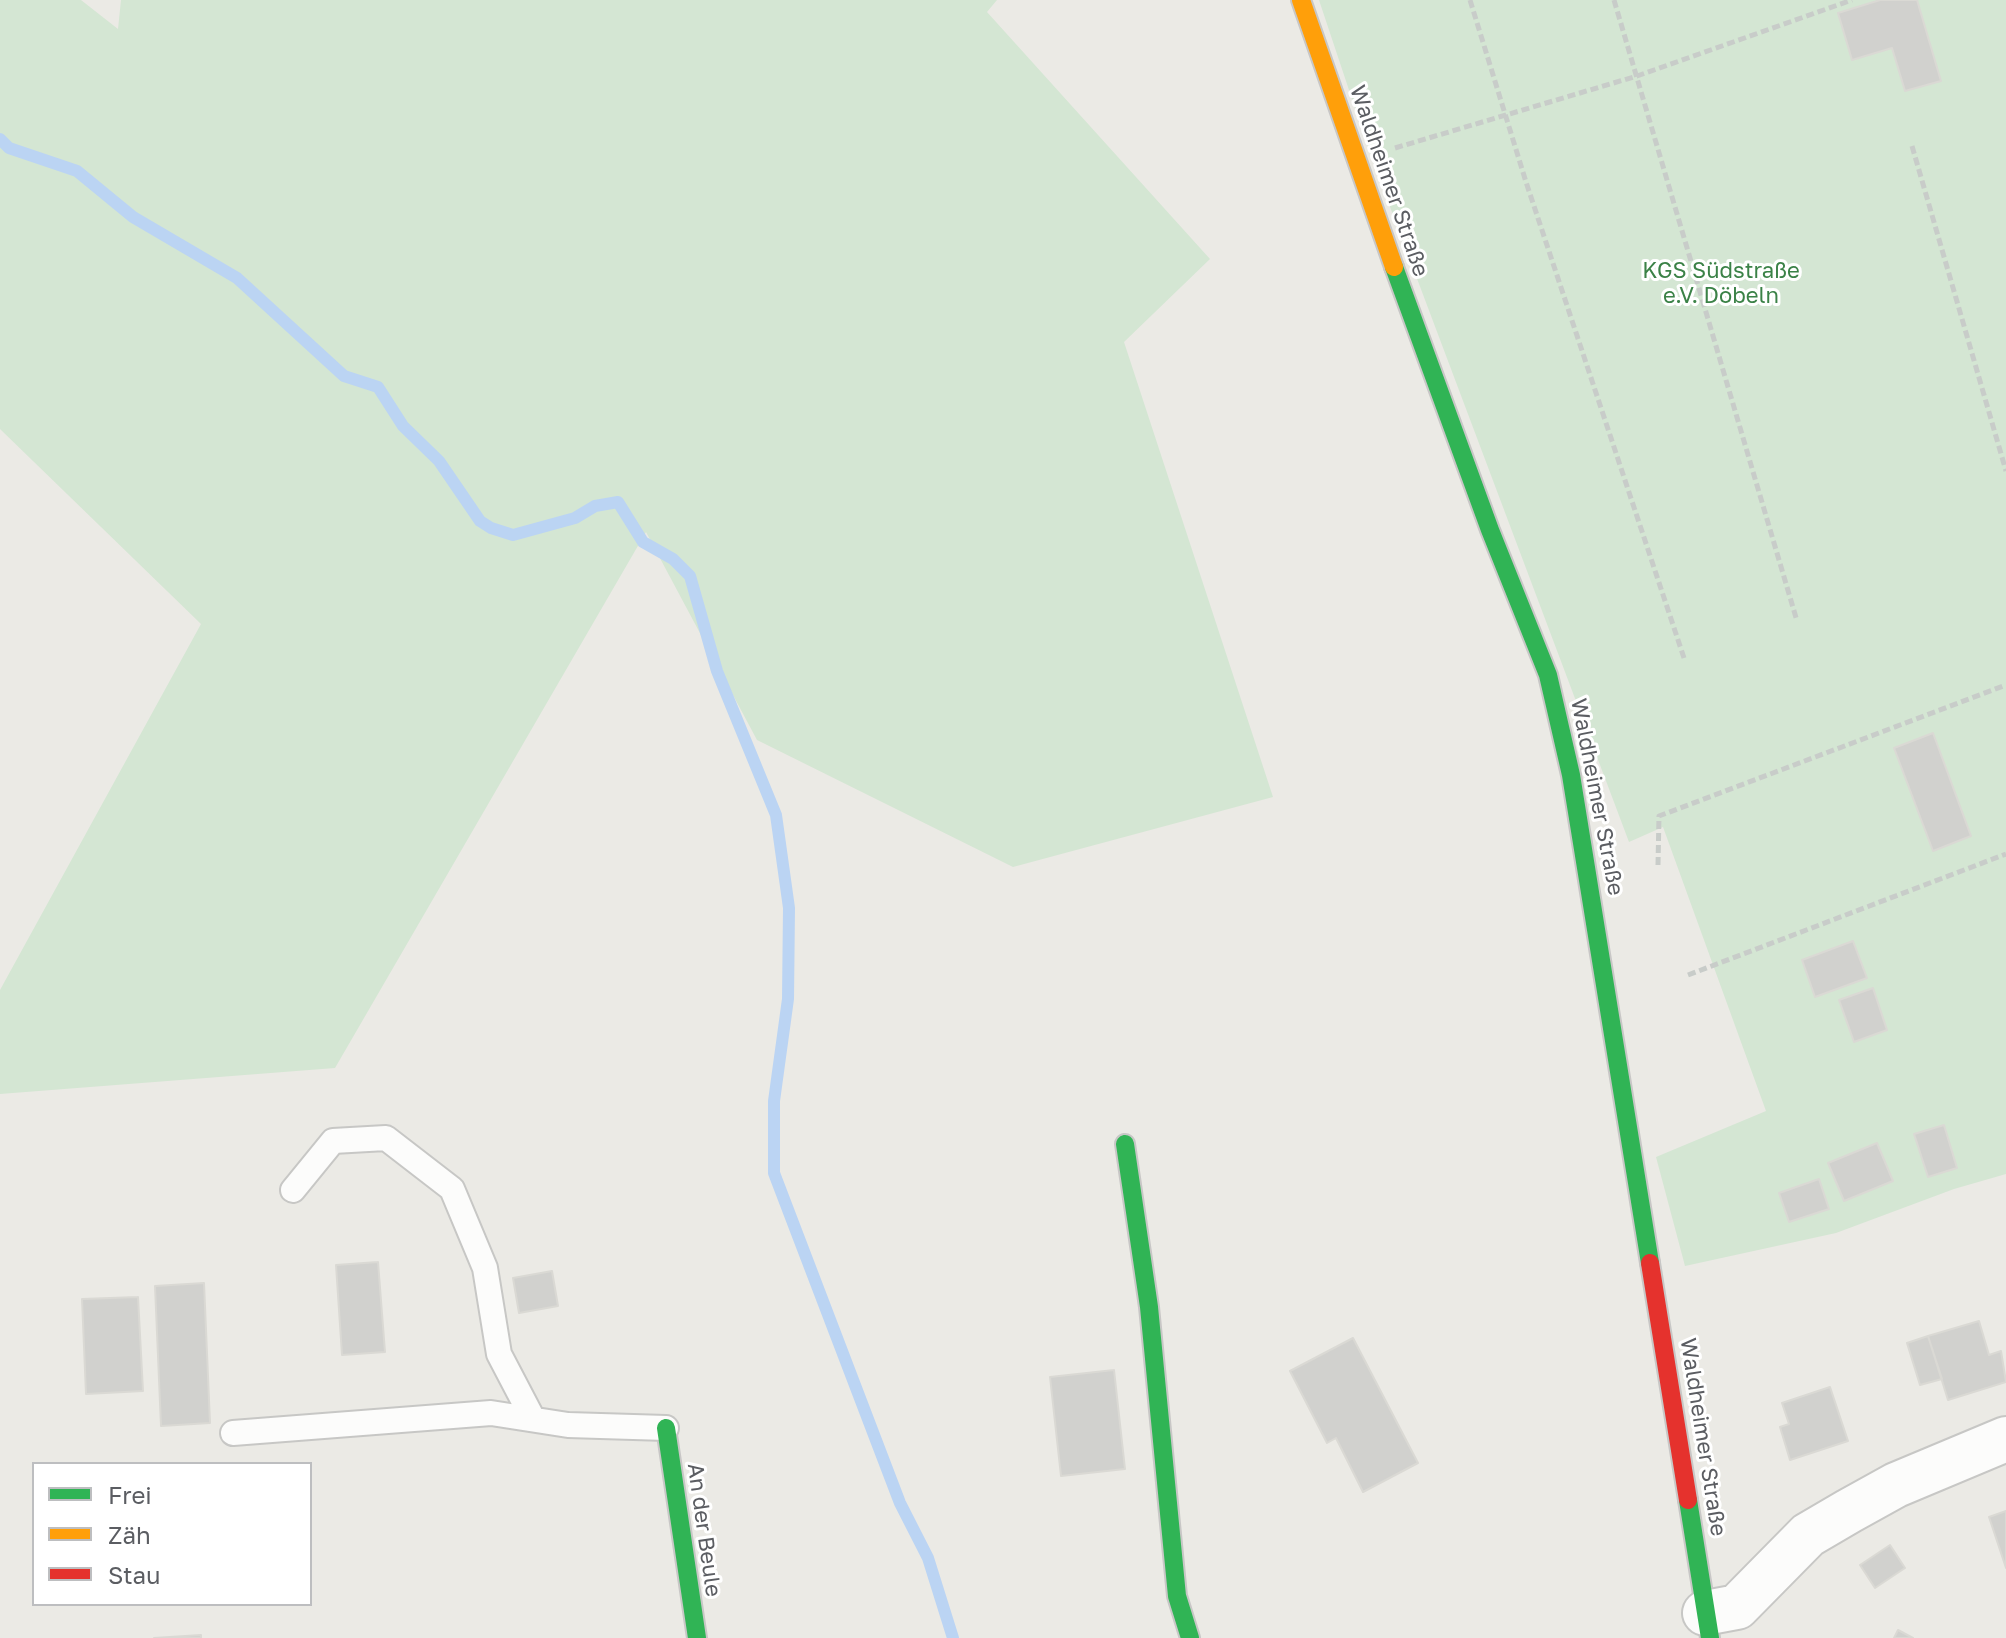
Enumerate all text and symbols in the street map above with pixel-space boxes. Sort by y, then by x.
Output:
street label: Waldheimer Straße [1344,82,1434,280]
park label: KGS Südstraße e.V. Döbeln [1642,258,1800,310]
street label: Waldheimer Straße [1565,696,1629,898]
street label: Waldheimer Straße [1674,1336,1732,1538]
legend [32,1462,312,1606]
street label: An der Beule [682,1462,726,1598]
text: Frei [108,1480,152,1509]
text: Zäh [108,1520,151,1549]
text: Stau [108,1560,161,1589]

